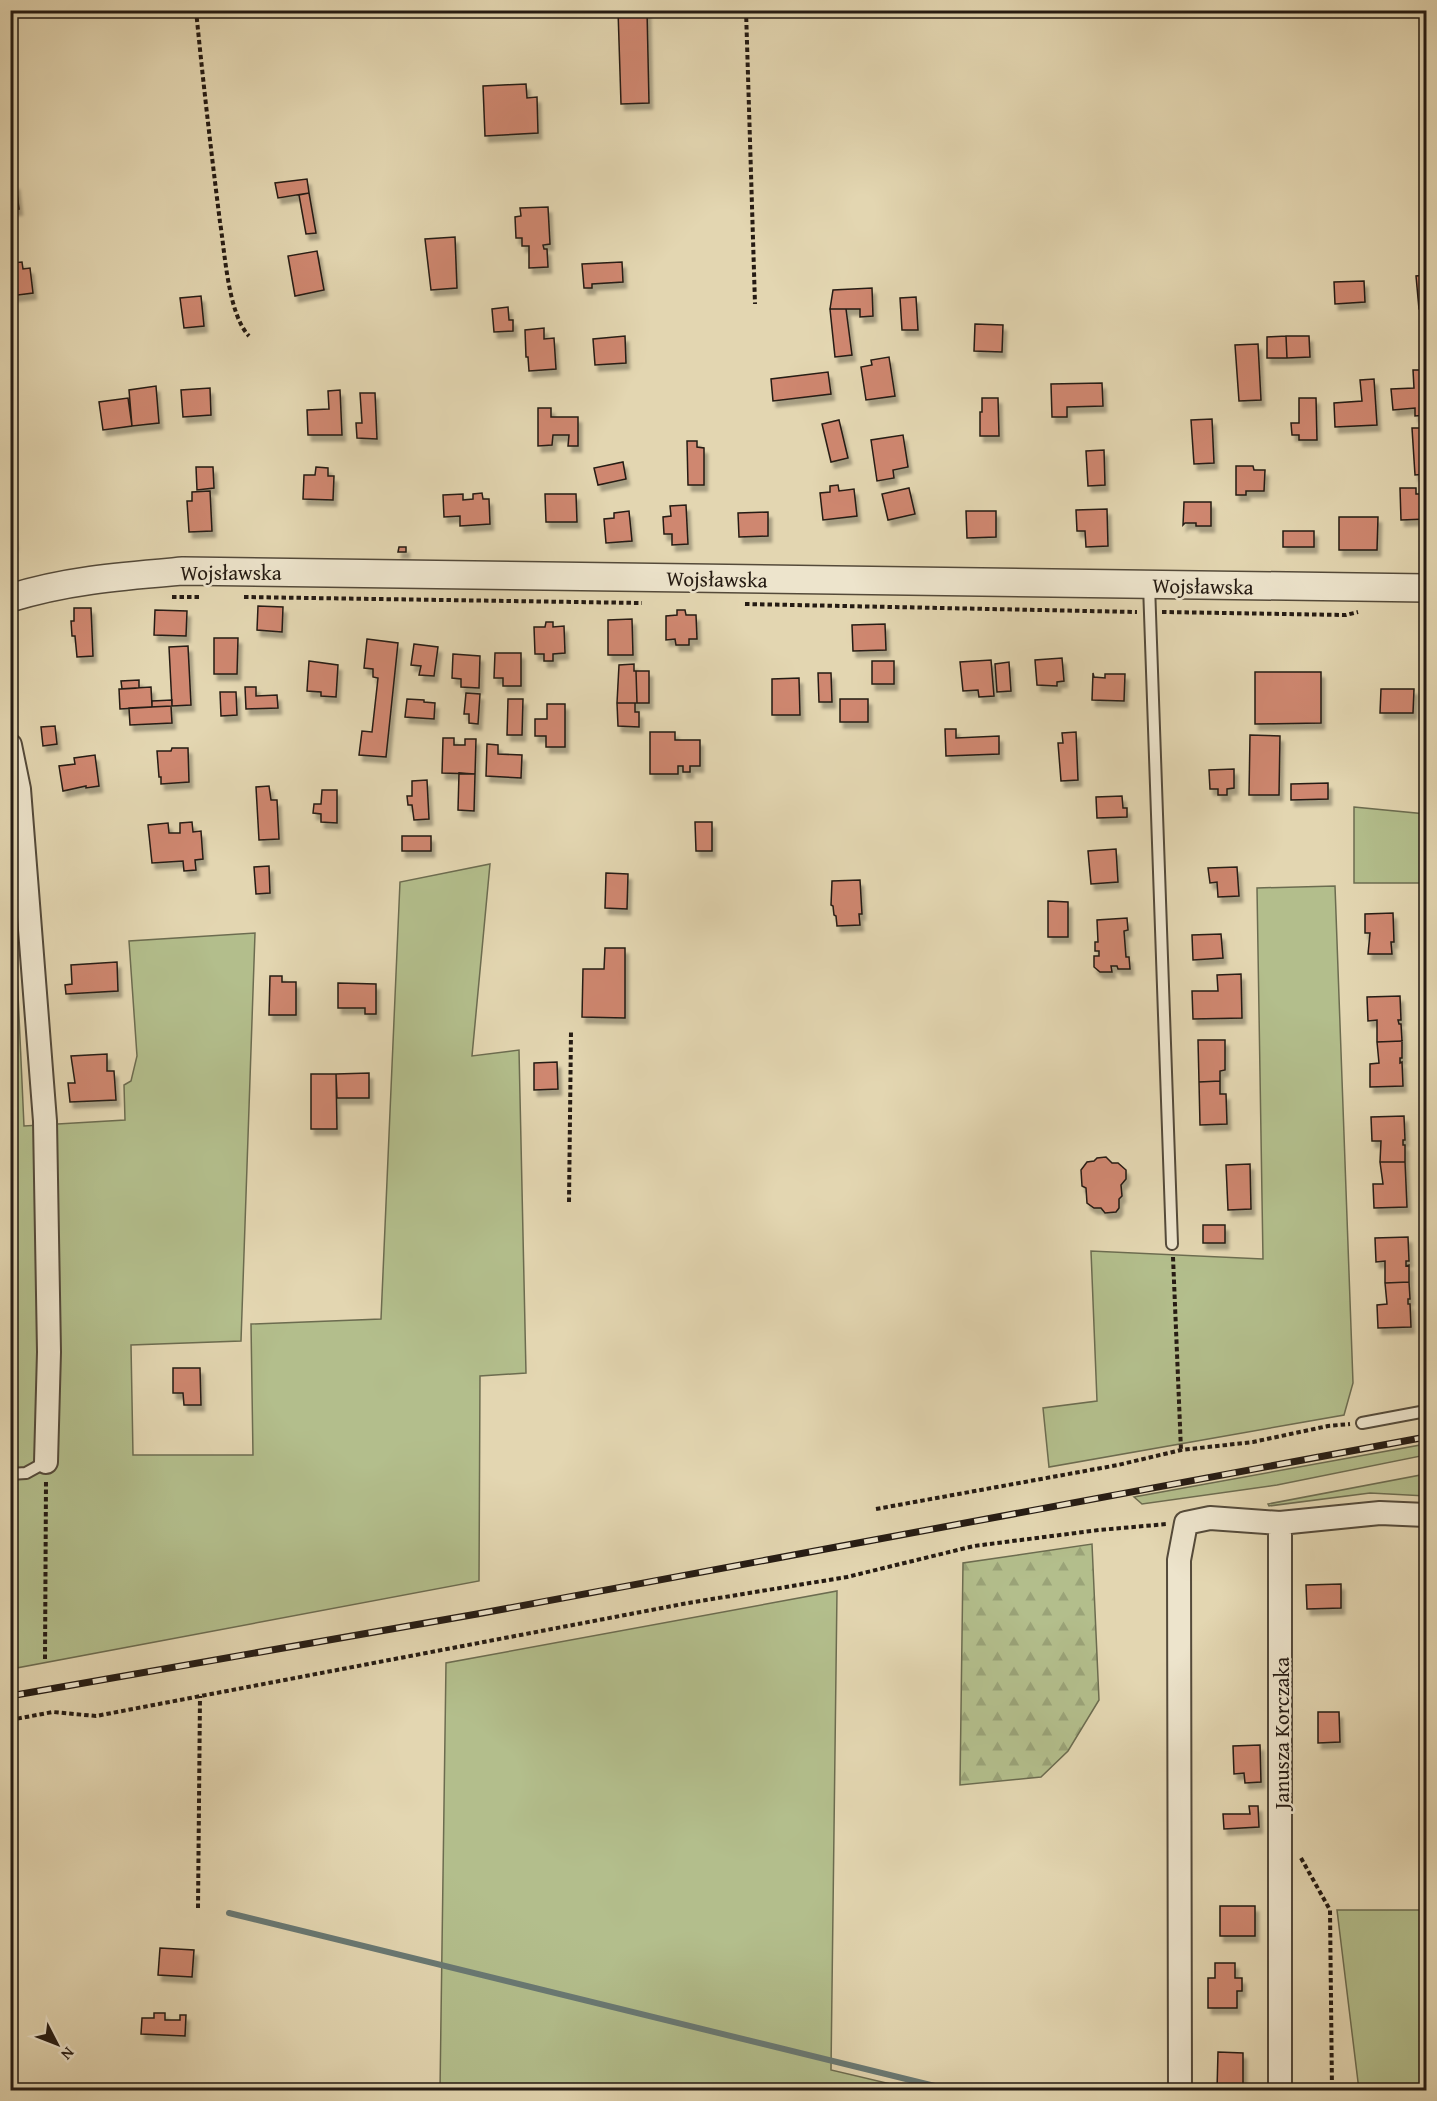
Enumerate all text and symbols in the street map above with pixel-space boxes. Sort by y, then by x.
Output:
street label: Wojsławska [180,557,282,588]
street label: Wojsławska [666,563,768,595]
street label: Wojsławska [1152,570,1254,602]
street label: Janusza Korczaka [1266,1657,1297,1812]
north arrow [27,2014,87,2074]
text: N [55,2042,81,2066]

